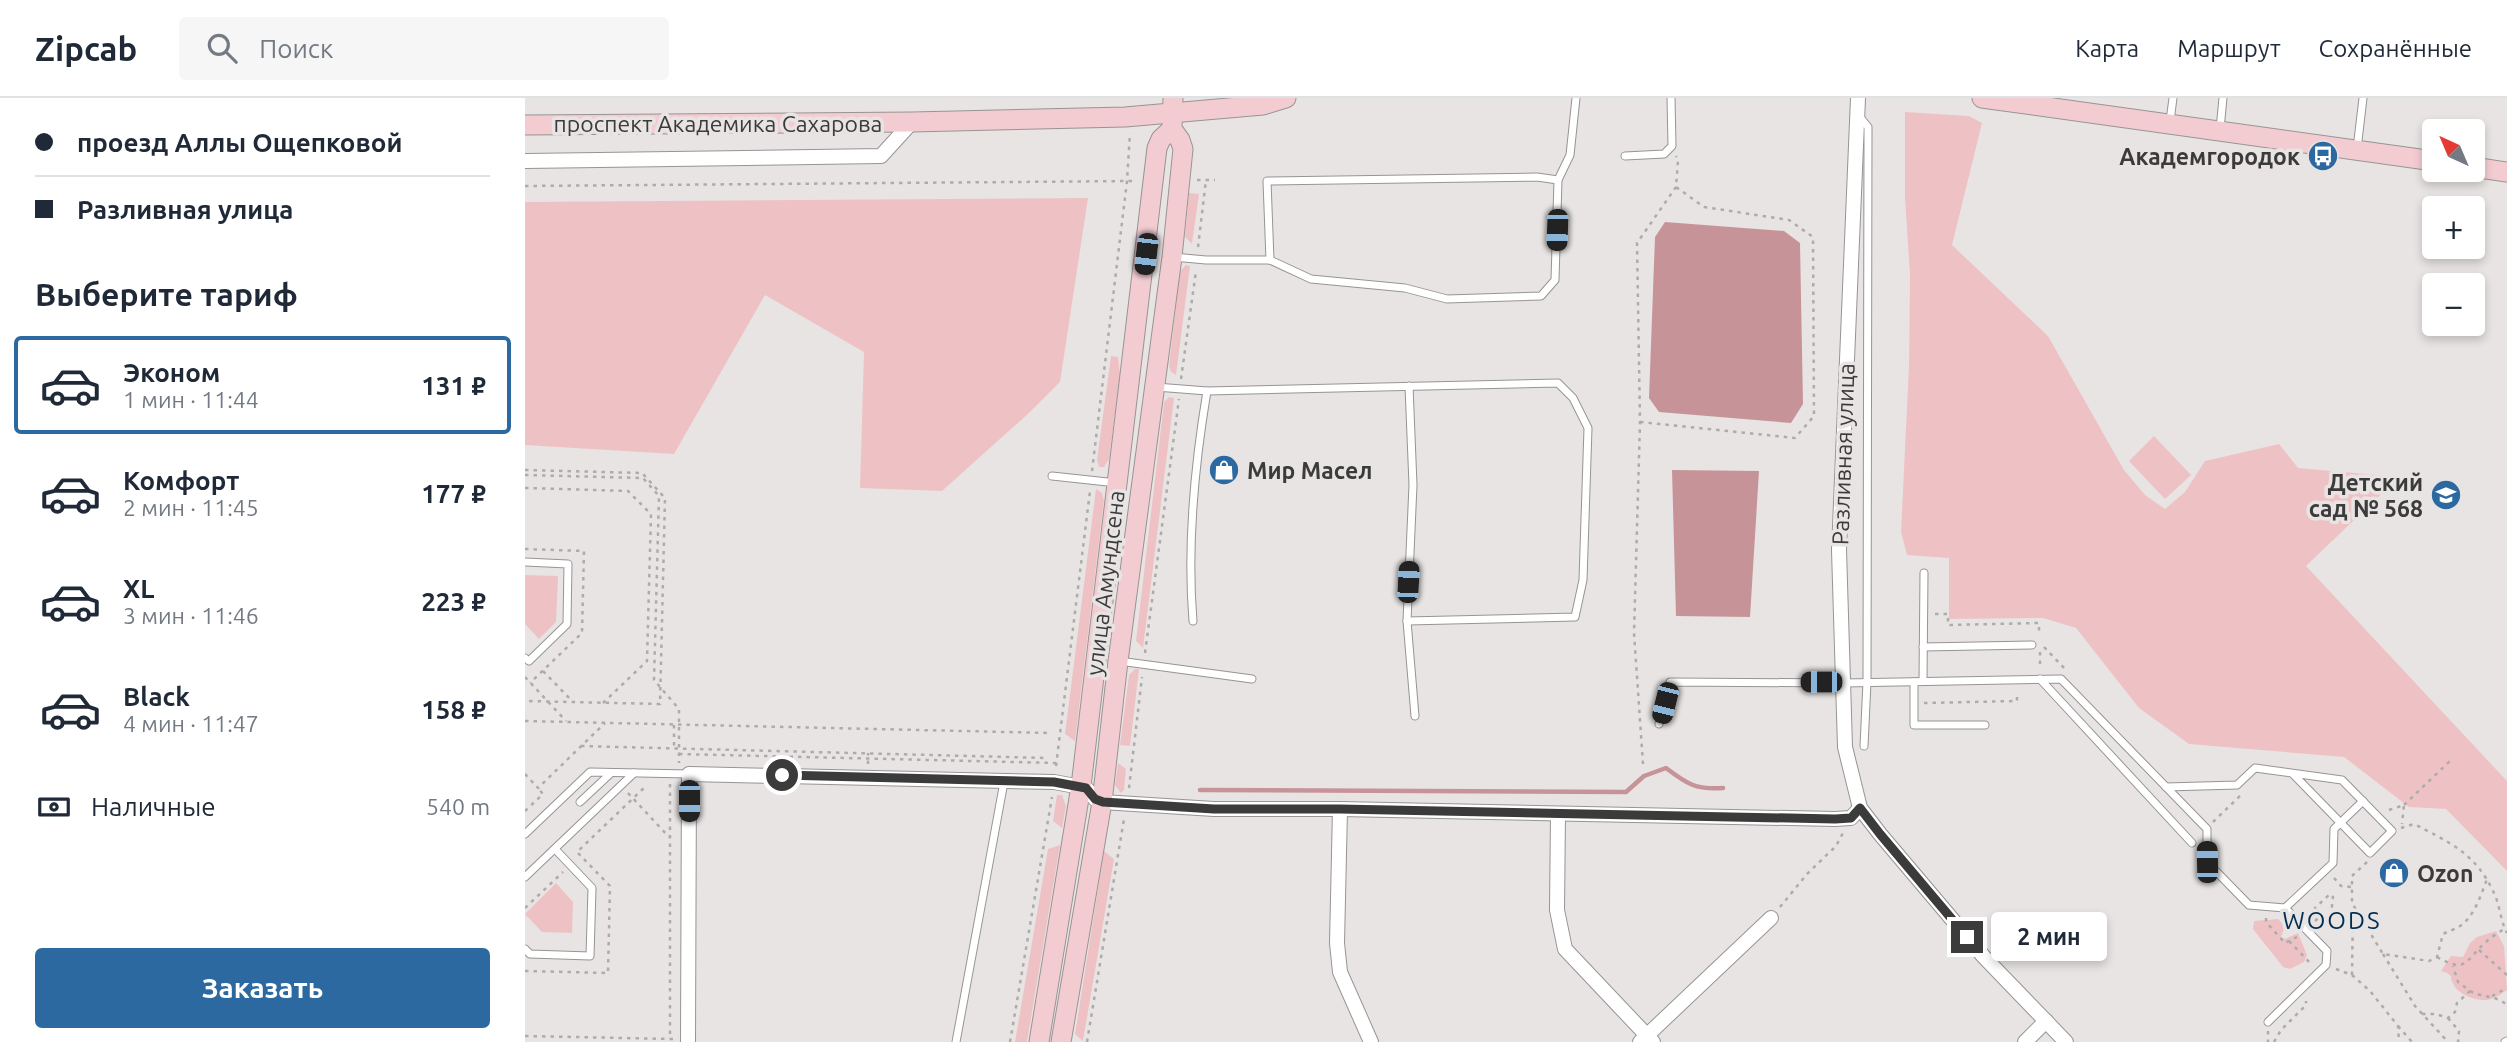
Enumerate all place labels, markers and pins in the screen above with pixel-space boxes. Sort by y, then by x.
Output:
bus stop icon: Академгородок [2306,139,2340,173]
place label: Академгородок [2119,144,2300,169]
shop icon: Мир Масел [1207,453,1241,487]
place label: Мир Масел [1247,458,1372,483]
place label: Детский сад № 568 [2309,470,2423,521]
school or university icon: Детский сад № 568 [2429,478,2463,512]
shop icon: Ozon [2377,856,2411,890]
place label: Ozon [2417,861,2473,886]

